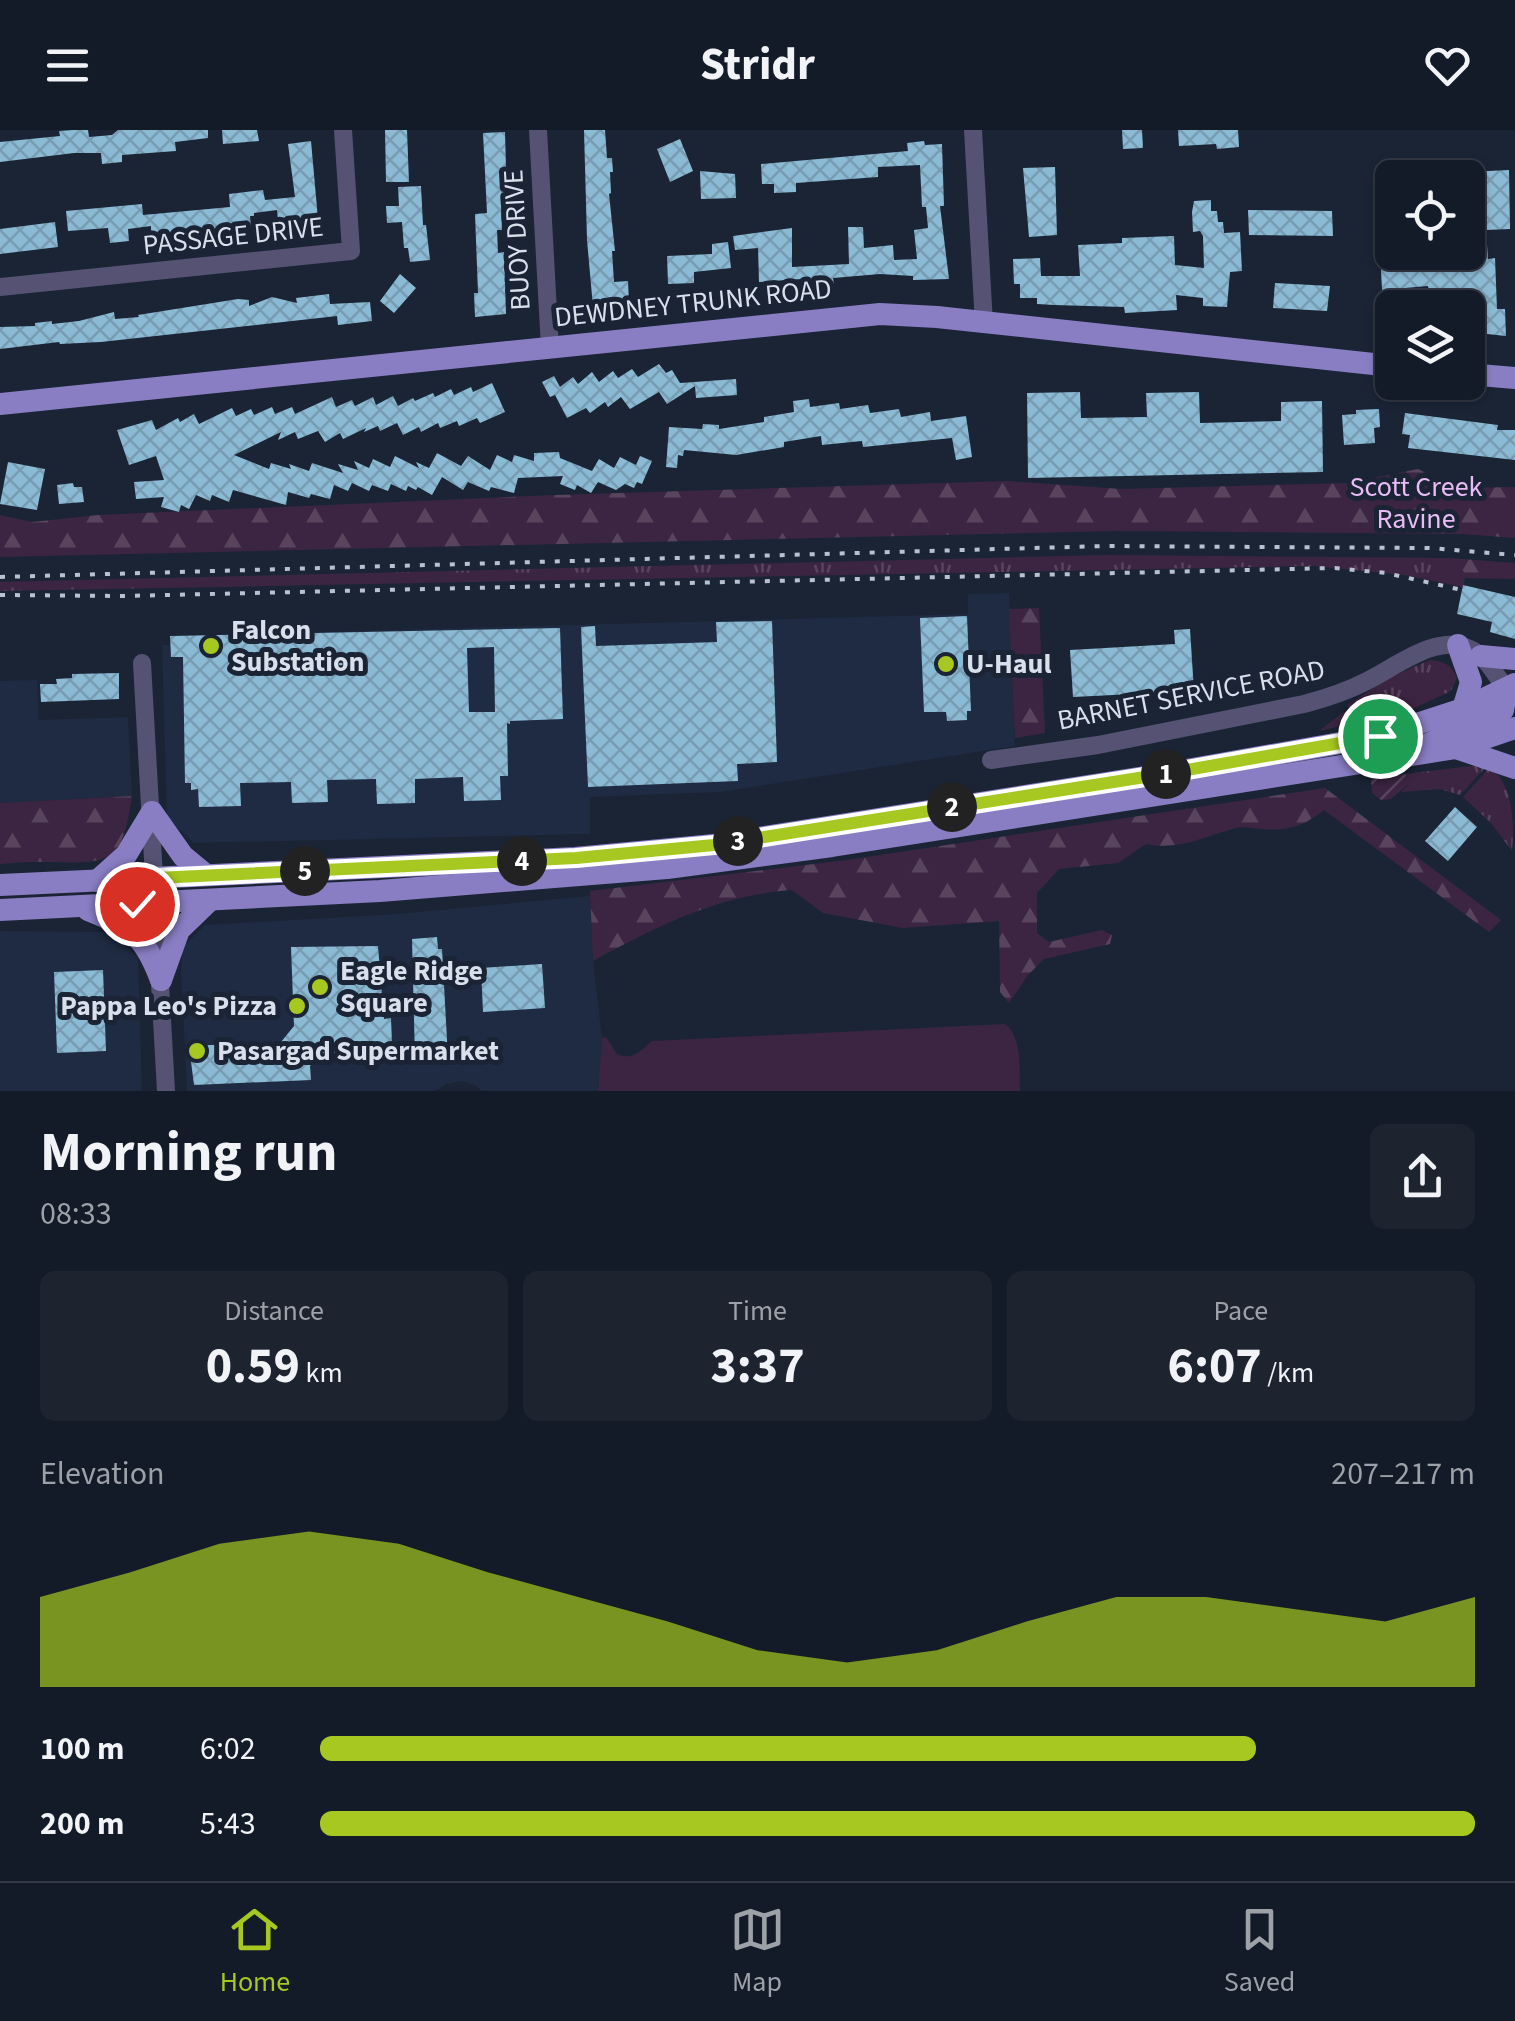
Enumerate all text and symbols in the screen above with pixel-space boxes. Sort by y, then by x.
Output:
text: Stridr [700,33,815,97]
icon: menu [40,38,95,93]
icon: heart [1420,38,1475,93]
map controls [1375,160,1485,400]
button: locate [1375,160,1485,270]
street label: BUOY DRIVE [493,168,541,312]
street label: PASSAGE DRIVE [141,207,325,265]
street label: DEWDNEY TRUNK ROAD [552,269,834,337]
button: layers [1375,290,1485,400]
park label: Scott Creek Ravine [1350,467,1483,539]
place label: Falcon Substation [231,610,365,682]
marker: Falcon Substation [200,635,222,657]
place label: U-Haul [966,644,1051,684]
street label: BARNET SERVICE ROAD [1054,649,1328,741]
marker: U-Haul [935,653,957,675]
pin [1338,694,1423,779]
icon: arrive [1353,709,1408,764]
pin: 1 [1141,749,1191,799]
text: 1 [1159,754,1173,794]
pin: 2 [927,782,977,832]
text: 2 [945,787,959,827]
pin: 3 [713,816,763,866]
text: 3 [731,821,745,861]
pin: 4 [497,836,547,886]
text: 4 [515,841,529,881]
pin: 5 [280,846,330,896]
text: 5 [298,851,312,891]
pin [95,862,180,947]
icon: check [110,877,165,932]
place label: Eagle Ridge Square [340,951,483,1023]
marker: Eagle Ridge Square [309,976,331,998]
place label: Pappa Leo's Pizza [60,986,277,1026]
marker: Pappa Leo's Pizza [286,995,308,1017]
place label: Pasargad Supermarket [217,1031,499,1071]
marker: Pasargad Supermarket [186,1040,208,1062]
text: Morning run [40,1114,337,1192]
button: share [1370,1124,1475,1229]
text: 08:33 [40,1191,112,1237]
text: Distance [224,1291,324,1331]
text: Time [728,1291,787,1331]
text: Pace [1213,1291,1268,1331]
text: 0.59 [206,1331,300,1402]
text: 3:37 [710,1331,805,1402]
text: 6:07 [1167,1331,1262,1402]
text: km [300,1353,343,1393]
text: /km [1262,1353,1314,1393]
text: Elevation [40,1451,165,1497]
text: 207–217 m [1331,1451,1475,1497]
text: 100 m [40,1726,125,1772]
text: 6:02 [200,1726,256,1772]
text: 200 m [40,1801,125,1847]
text: 5:43 [200,1801,256,1847]
tab: Home [220,1902,290,2002]
tab: Map [730,1902,785,2002]
tab: Saved [1224,1902,1295,2002]

